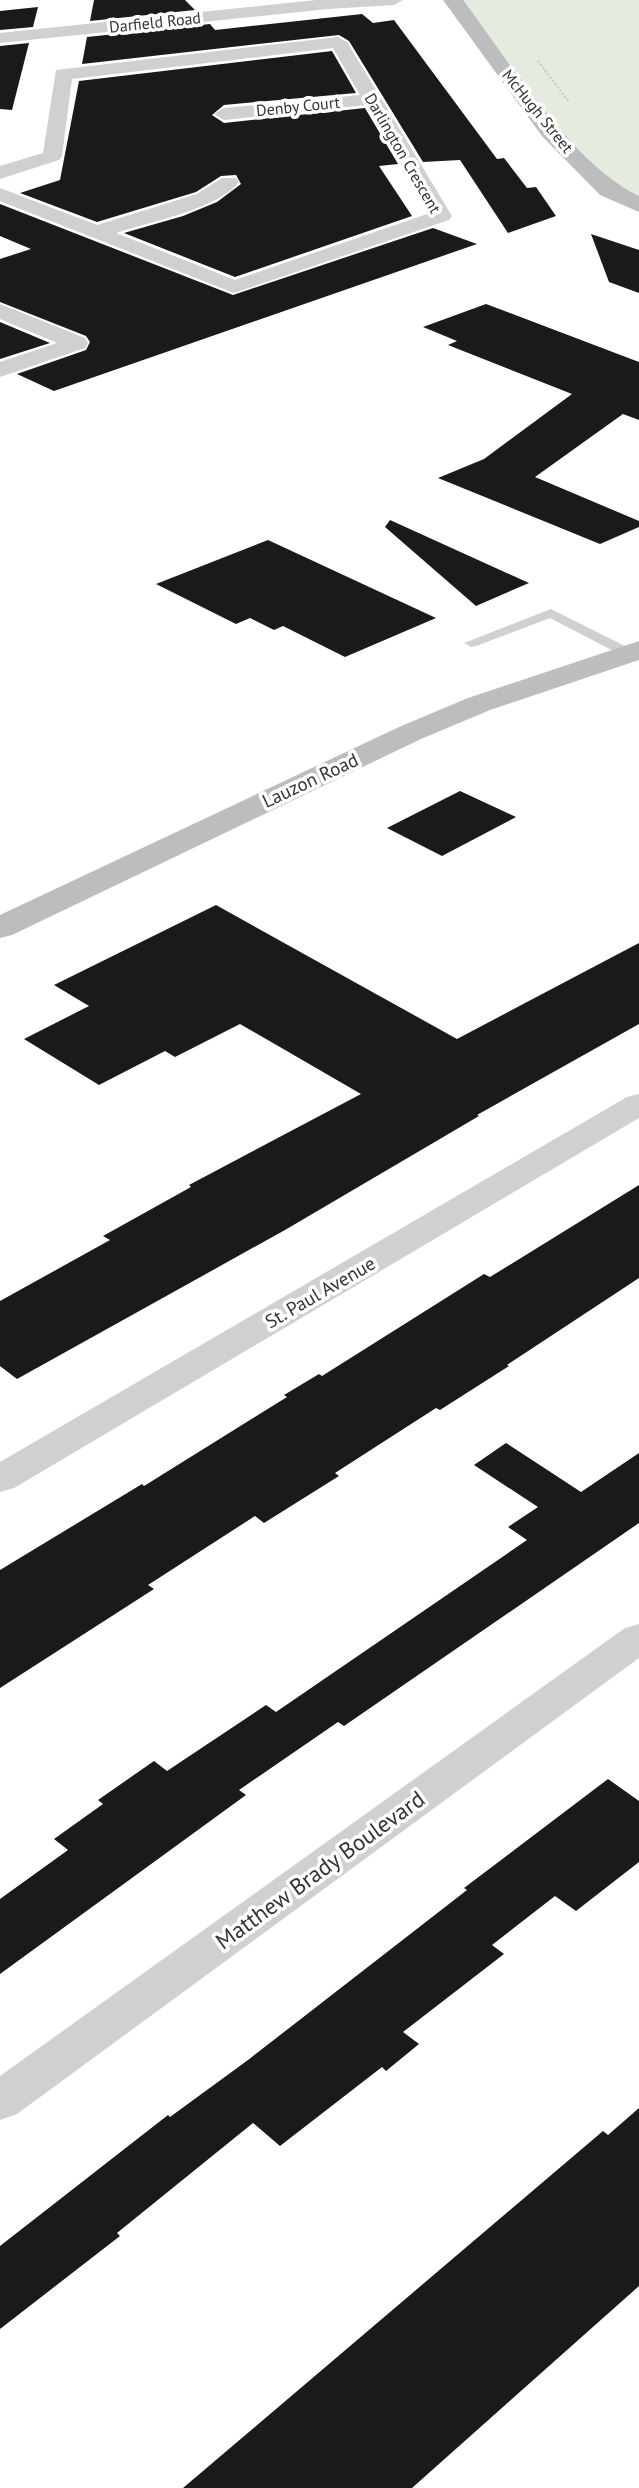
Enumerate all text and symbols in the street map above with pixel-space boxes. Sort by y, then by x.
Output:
street label: Darfield Road [108,7,202,37]
street label: McHugh Street [498,65,578,157]
street label: Darlington Crescent [361,89,446,217]
street label: Denby Court [255,92,341,120]
street label: Lauzon Road [258,747,362,813]
street label: St. Paul Avenue [261,1251,379,1333]
street label: Matthew Brady Boulevard [209,1784,430,1955]

